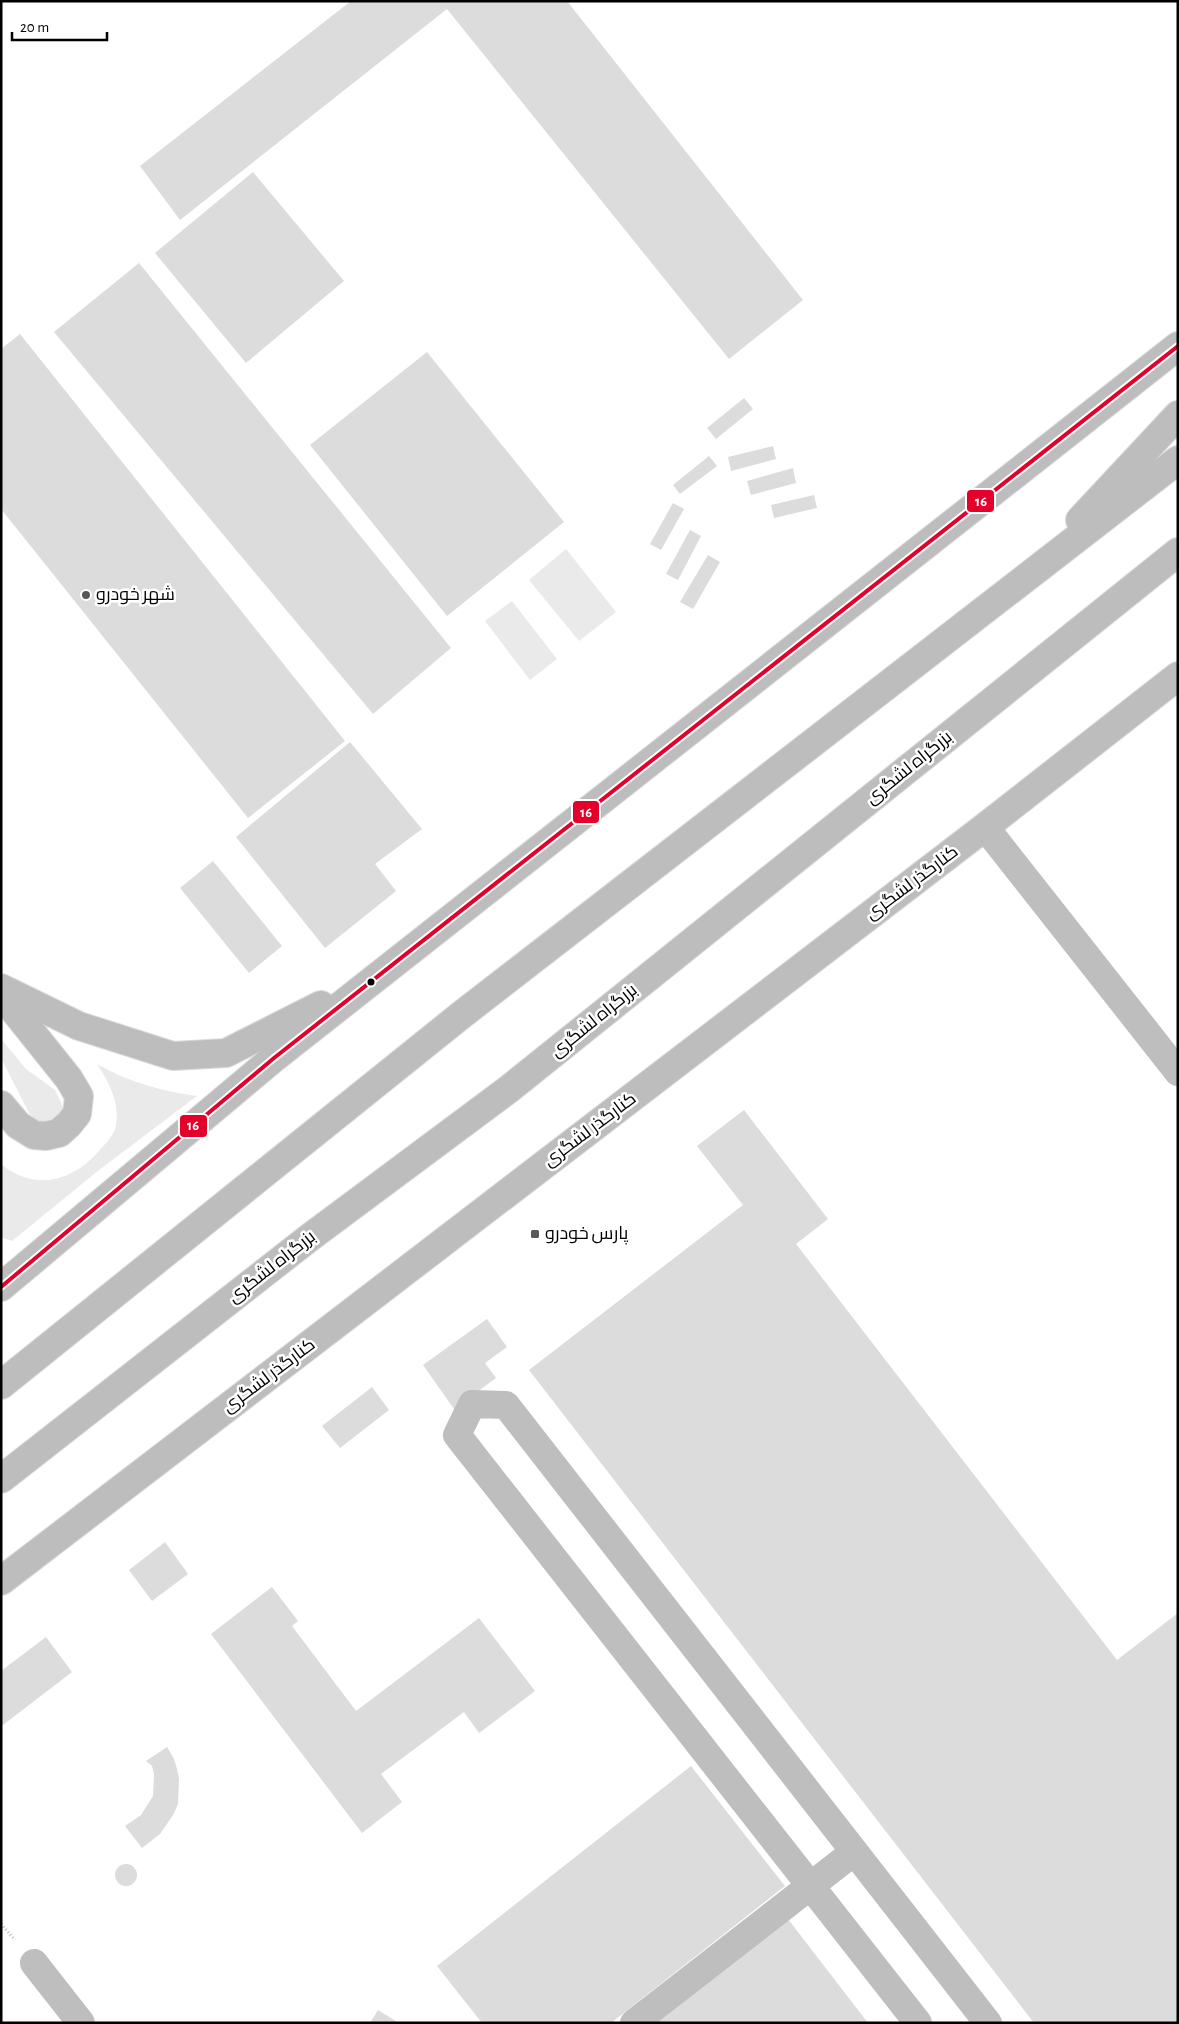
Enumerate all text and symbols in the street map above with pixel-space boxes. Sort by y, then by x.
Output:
scale bar [12,10,108,42]
text: 20 m [20,20,49,35]
line badge: 16 [966,489,995,513]
text: 16 [975,495,987,509]
place label: شهر خودرو [96,585,175,605]
marker: شهر خودرو [80,589,92,601]
street label: بزرگراه لشگری [862,727,956,809]
line badge: 16 [572,800,600,824]
text: 16 [580,806,592,820]
street label: کنارگذر لشگری [862,842,962,924]
unlabelled marker [366,977,376,987]
street label: بزرگراه لشگری [547,980,641,1062]
street label: کنارگذر لشگری [540,1089,640,1171]
line badge: 16 [179,1114,208,1138]
text: 16 [187,1119,199,1133]
place label: پارس خودرو [545,1225,628,1245]
street label: بزرگراه لشگری [224,1227,320,1307]
marker: پارس خودرو [529,1228,541,1240]
street label: کنارگذر لشگری [219,1335,319,1417]

